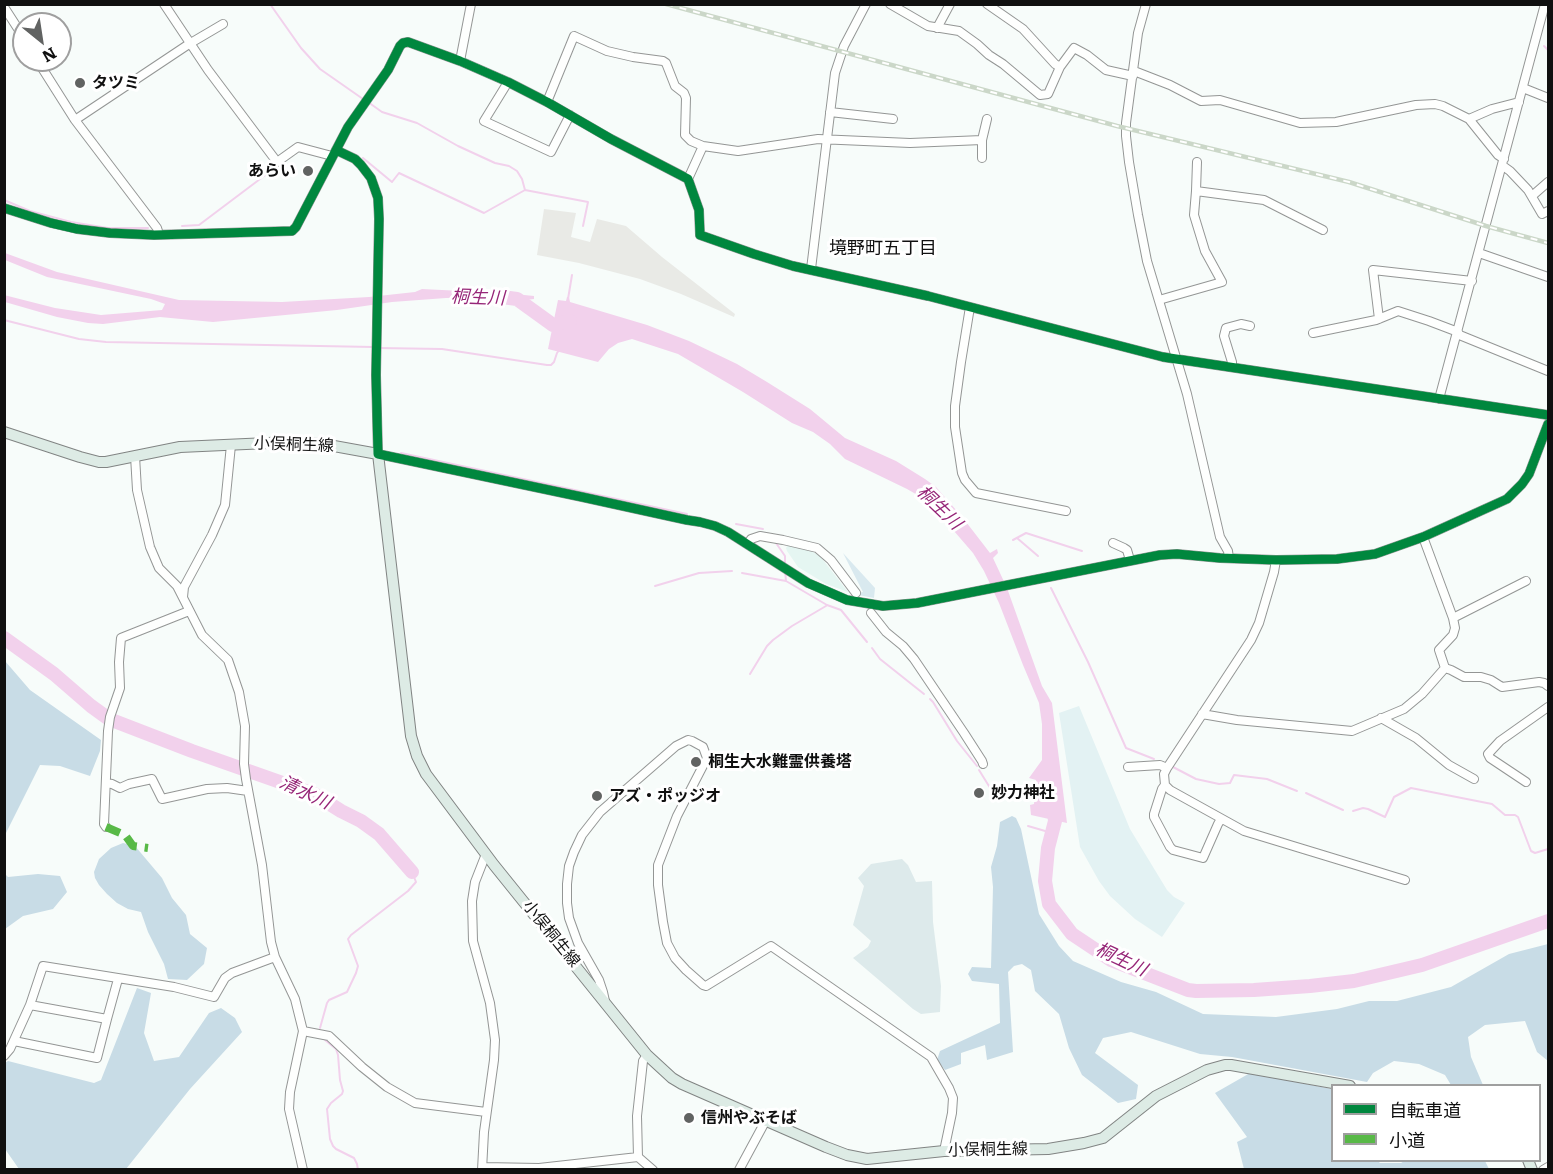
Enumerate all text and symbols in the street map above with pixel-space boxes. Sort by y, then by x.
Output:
north arrow [12,12,72,72]
text: N [38,42,62,70]
place label: タツミ [92,73,140,93]
marker: タツミ [73,76,87,90]
place label: あらい [248,161,296,181]
marker: あらい [301,164,315,178]
district label: 境野町五丁目 [829,238,937,260]
water label: 桐生川 [451,286,505,310]
street label: 小俣桐生線 [254,434,334,456]
water label: 桐生川 [912,481,966,535]
place label: 桐生大水難霊供養塔 [708,752,852,772]
marker: 桐生大水難霊供養塔 [689,755,703,769]
water label: 清水川 [276,772,334,814]
place label: 妙力神社 [991,783,1055,803]
place label: アズ・ポッジオ [609,786,721,806]
marker: 妙力神社 [972,786,986,800]
marker: アズ・ポッジオ [590,789,604,803]
street label: 小俣桐生線 [518,897,584,971]
water label: 桐生川 [1092,939,1150,981]
legend [1331,1084,1541,1162]
text: 自転車道 [1389,1096,1461,1123]
place label: 信州やぶそば [701,1108,797,1128]
marker: 信州やぶそば [682,1111,696,1125]
text: 小道 [1389,1126,1425,1153]
street label: 小俣桐生線 [948,1140,1028,1160]

